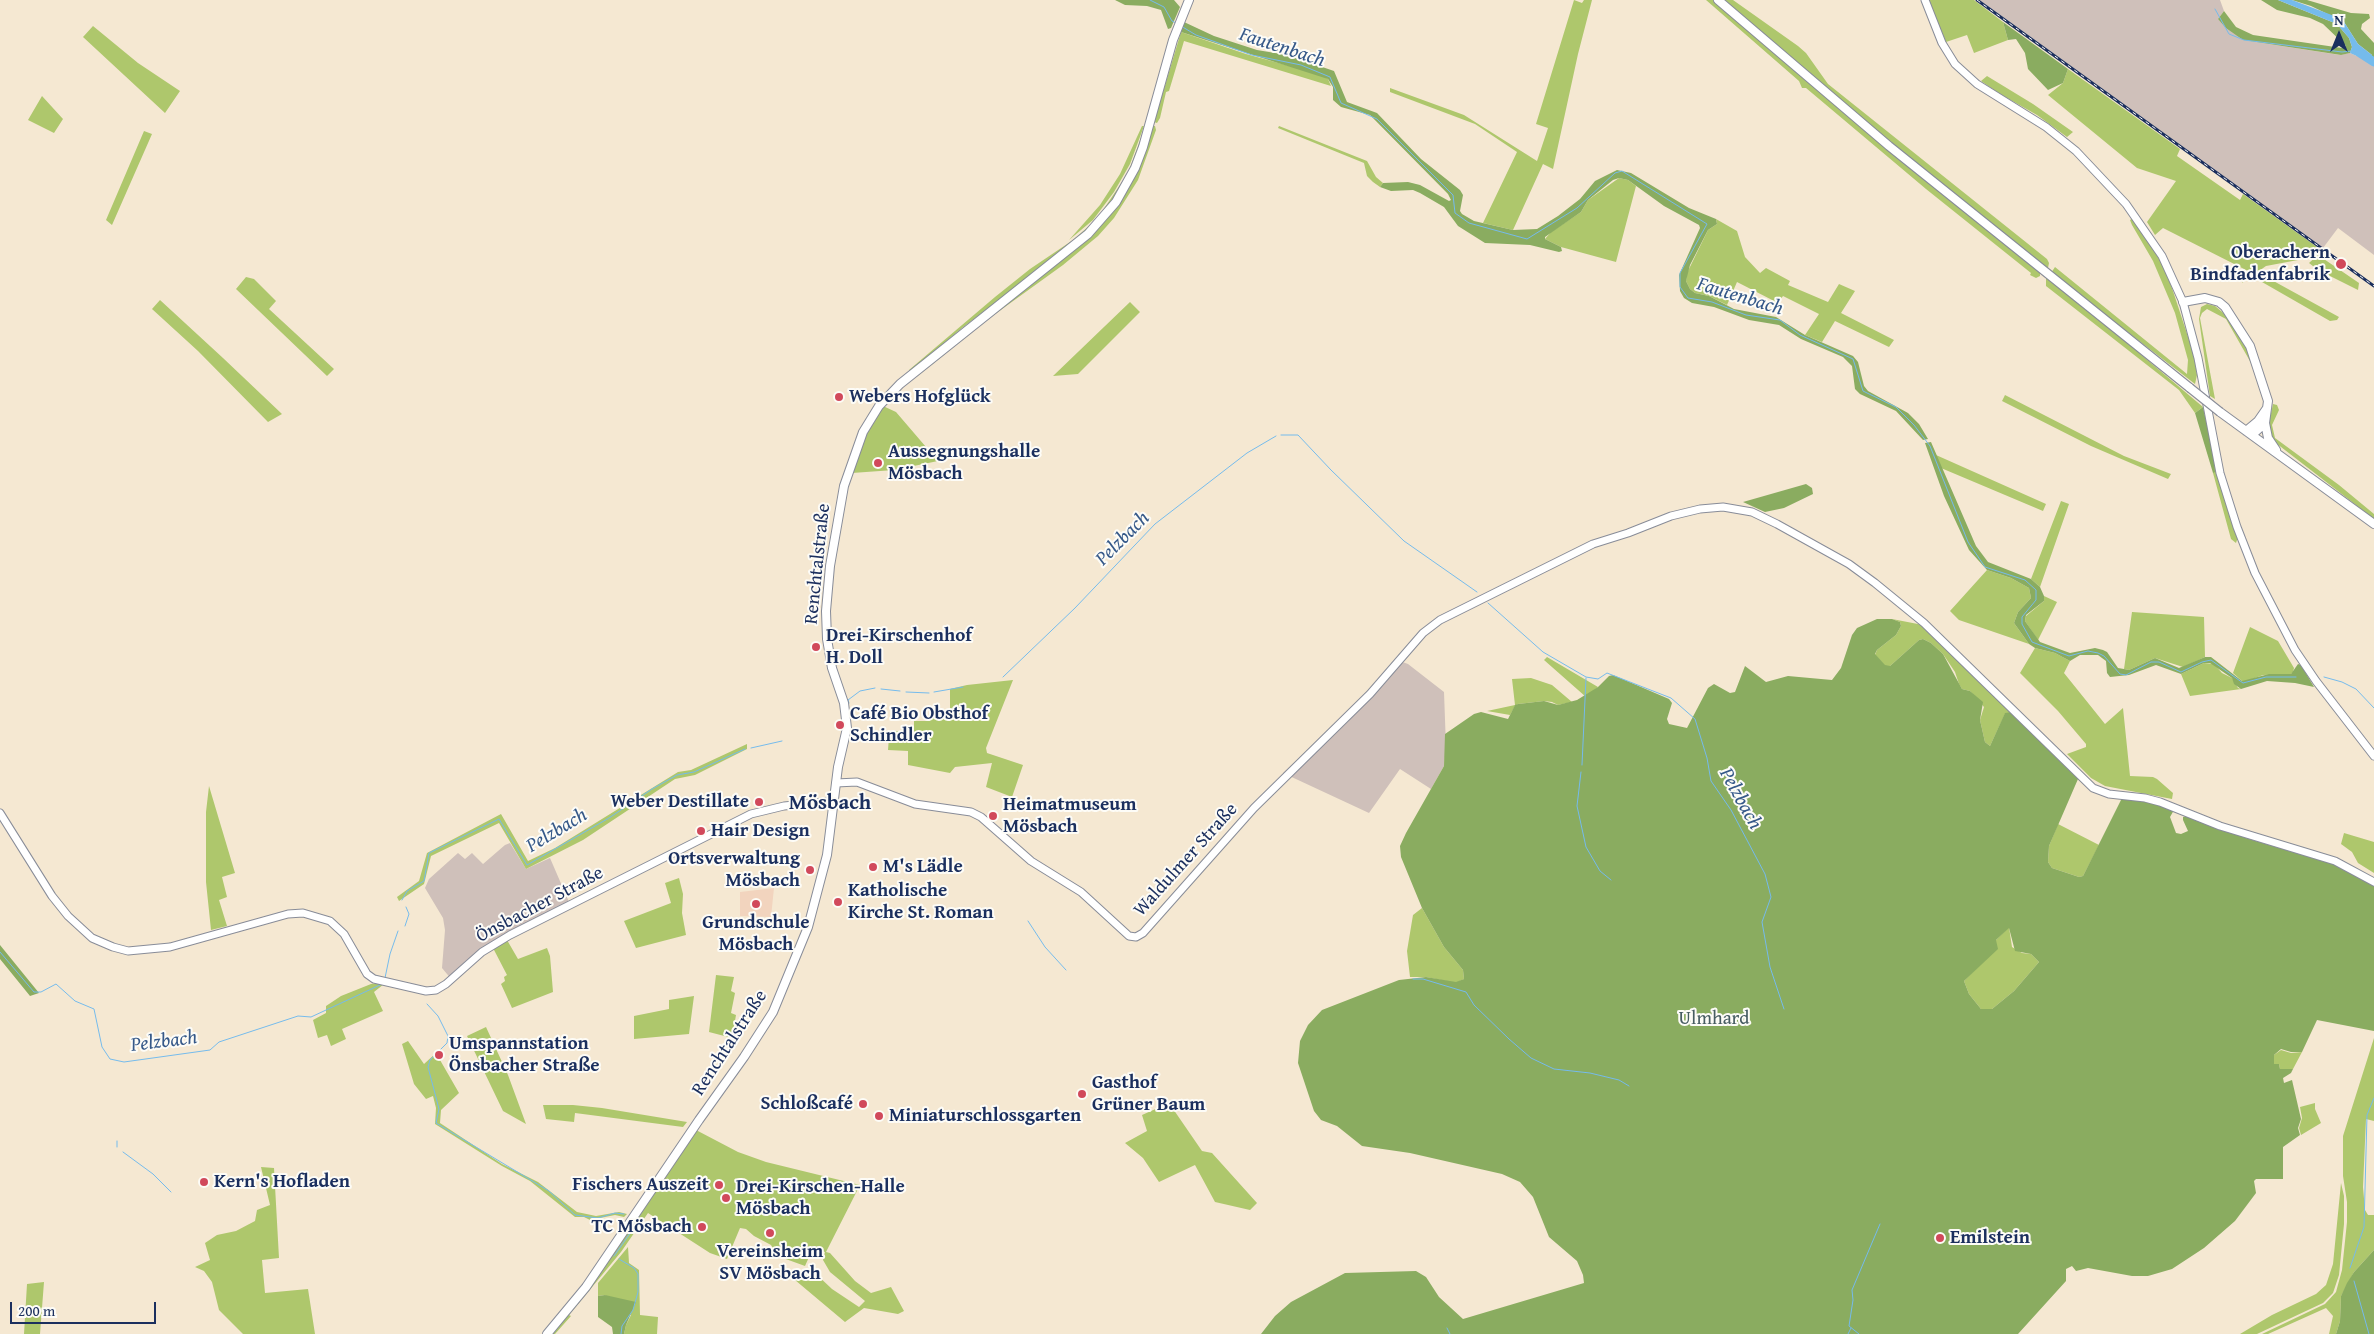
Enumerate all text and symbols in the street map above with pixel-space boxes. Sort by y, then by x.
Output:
north arrow [2314,10,2364,60]
text: N [2334,10,2344,30]
water label: Fautenbach [1236,23,1328,73]
place label: Oberachern Bindfadenfabrik [2190,242,2330,286]
marker: Oberachern Bindfadenfabrik [2334,257,2348,271]
water label: Fautenbach [1694,273,1786,321]
place label: Webers Hofglück [849,386,991,408]
marker: Webers Hofglück [833,391,845,403]
place label: Aussegnungshalle Mösbach [888,441,1040,485]
marker: Aussegnungshalle Mösbach [872,457,884,469]
street label: Renchtalstraße [800,502,836,626]
water label: Pelzbach [1091,507,1155,571]
place label: Drei-Kirschenhof H. Doll [826,625,972,669]
marker: Drei-Kirschenhof H. Doll [810,641,822,653]
place label: Café Bio Obsthof Schindler [850,703,988,747]
marker: Café Bio Obsthof Schindler [834,719,846,731]
water label: Pelzbach [1713,764,1767,834]
place label: Weber Destillate [611,791,749,813]
district label: Mösbach [789,791,871,817]
place label: Heimatmuseum Mösbach [1003,794,1136,838]
marker: Weber Destillate [753,796,765,808]
street label: Waldulmer Straße [1129,799,1243,921]
water label: Pelzbach [522,803,592,859]
marker: Heimatmuseum Mösbach [987,810,999,822]
place label: Hair Design [711,820,810,842]
marker: Hair Design [695,825,707,837]
place label: Ortsverwaltung Mösbach [668,848,800,892]
place label: M's Lädle [883,856,963,878]
marker: M's Lädle [867,861,879,873]
street label: Önsbacher Straße [472,862,608,948]
marker: Ortsverwaltung Mösbach [804,864,816,876]
place label: Katholische Kirche St. Roman [848,880,993,924]
marker: Katholische Kirche St. Roman [832,896,844,908]
marker: Grundschule Mösbach [750,898,762,910]
place label: Grundschule Mösbach [702,912,810,956]
street label: Renchtalstraße [687,986,773,1100]
park label: Ulmhard [1679,1008,1749,1030]
water label: Pelzbach [129,1026,199,1058]
place label: Umspannstation Önsbacher Straße [449,1033,600,1077]
marker: Umspannstation Önsbacher Straße [433,1049,445,1061]
place label: Gasthof Grüner Baum [1092,1072,1205,1116]
marker: Gasthof Grüner Baum [1076,1088,1088,1100]
place label: Schloßcafé [760,1093,853,1115]
marker: Schloßcafé [857,1098,869,1110]
place label: Miniaturschlossgarten [889,1105,1081,1127]
marker: Miniaturschlossgarten [873,1110,885,1122]
place label: Kern's Hofladen [214,1171,350,1193]
place label: Fischers Auszeit [572,1174,709,1196]
marker: Kern's Hofladen [198,1176,210,1188]
place label: Drei-Kirschen-Halle Mösbach [736,1176,905,1220]
marker: Fischers Auszeit [713,1179,725,1191]
marker: Drei-Kirschen-Halle Mösbach [720,1192,732,1204]
place label: TC Mösbach [591,1216,692,1238]
marker: TC Mösbach [696,1221,708,1233]
marker: Vereinsheim SV Mösbach [764,1227,776,1239]
place label: Emilstein [1950,1227,2030,1249]
marker: Emilstein [1934,1232,1946,1244]
place label: Vereinsheim SV Mösbach [717,1241,823,1285]
scale bar [12,1292,159,1324]
text: 200 m [18,1300,55,1321]

